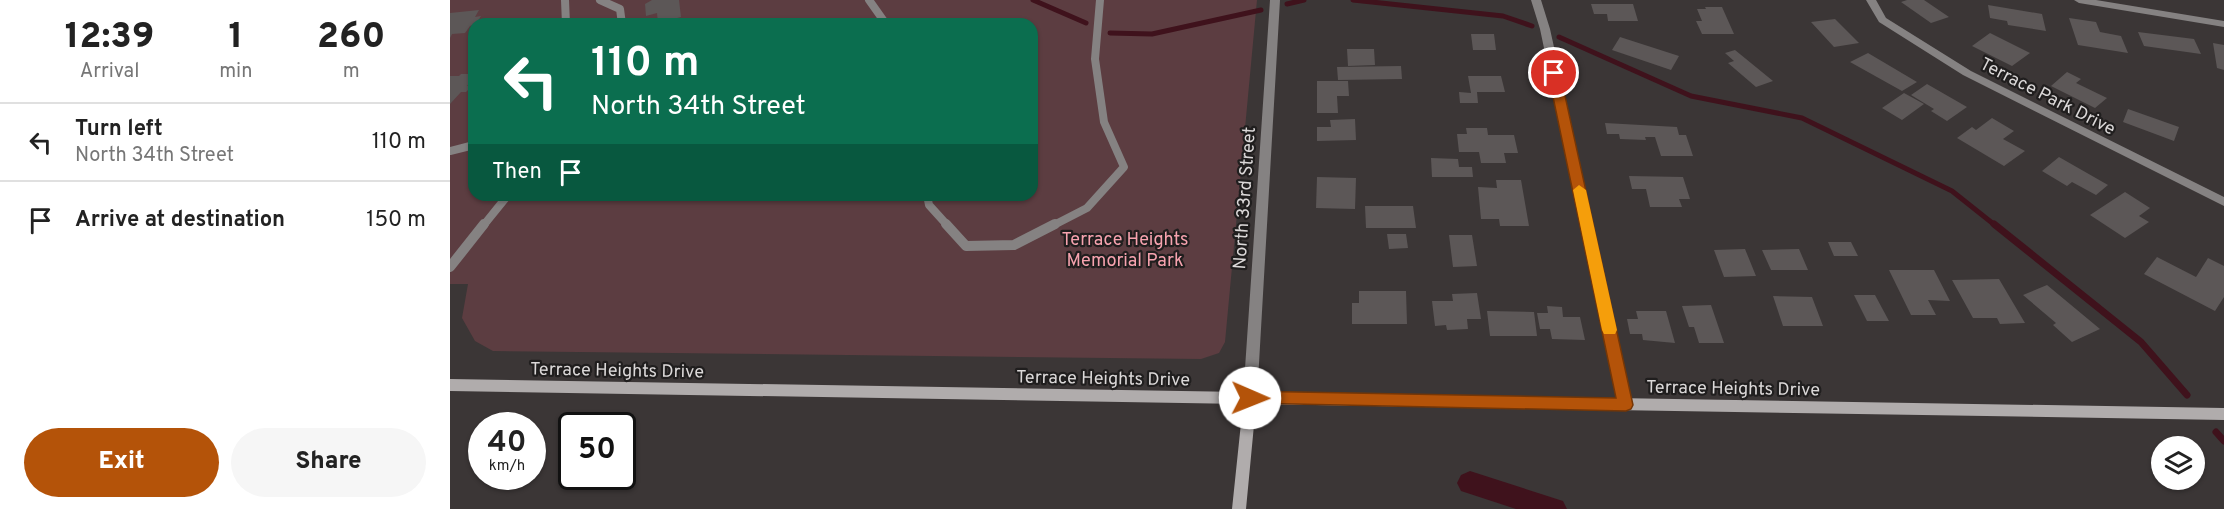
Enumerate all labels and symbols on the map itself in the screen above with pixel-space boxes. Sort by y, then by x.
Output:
pin [1528,47,1579,98]
street label: Terrace Park Drive [1976,53,2119,141]
street label: North 33rd Street [1229,126,1262,270]
park label: Terrace Heights Memorial Park [1061,229,1189,273]
street label: Terrace Heights Drive [530,358,704,385]
street label: Terrace Heights Drive [1016,366,1190,393]
position arrow [1218,366,1282,430]
street label: Terrace Heights Drive [1646,376,1820,403]
speed limit sign: 50 [558,412,636,490]

